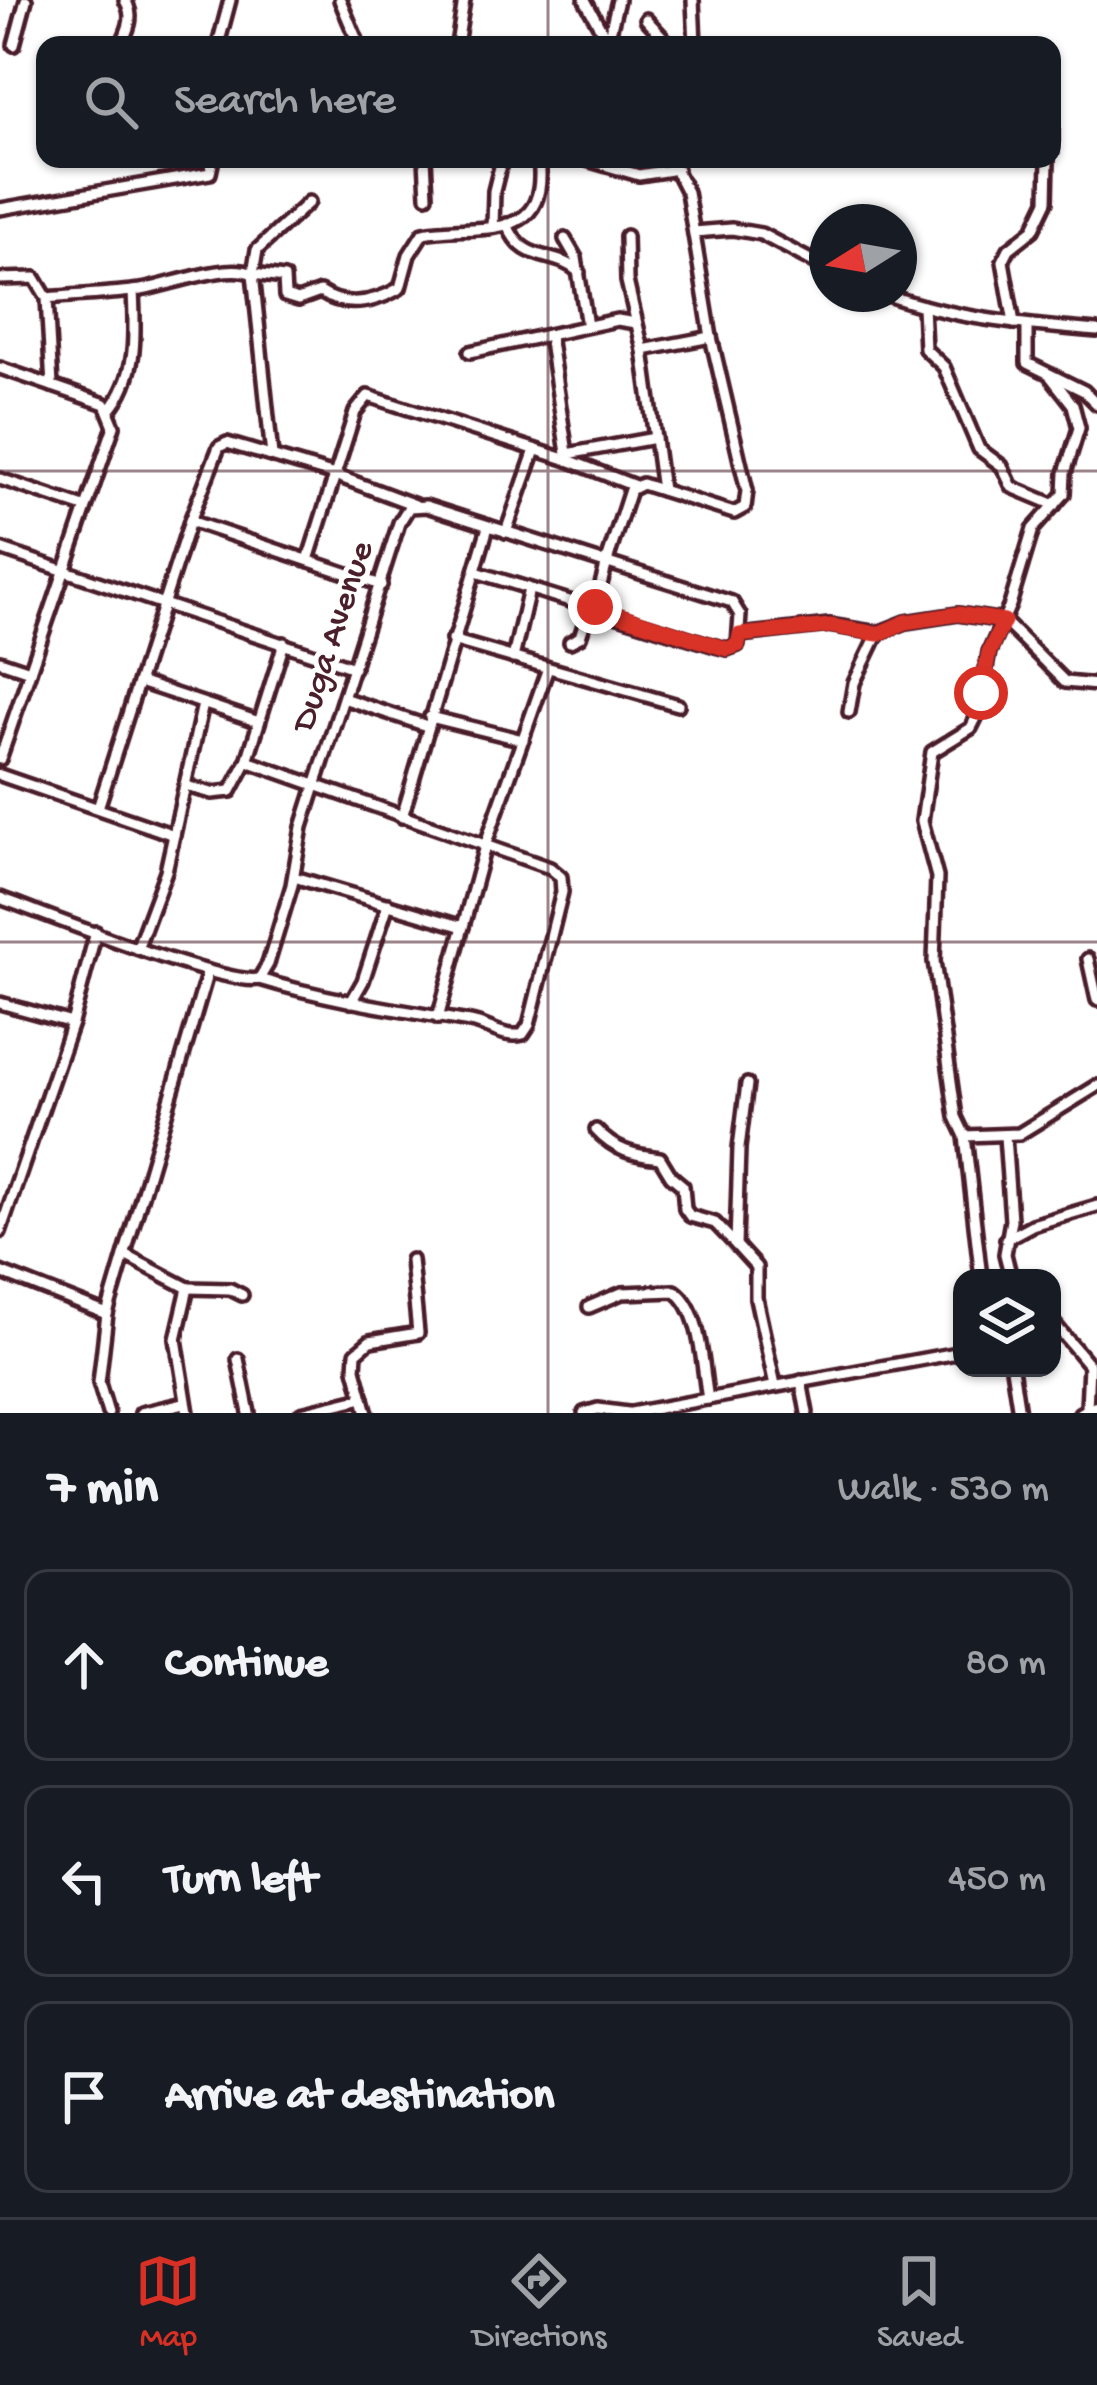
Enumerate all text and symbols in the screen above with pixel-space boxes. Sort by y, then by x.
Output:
search box [36,36,1061,168]
icon: search [78,69,144,135]
text: Search here [174,76,396,129]
north arrow [809,204,917,312]
street label: Duga Avenue [283,536,386,740]
route end [568,580,622,634]
route start [954,666,1008,720]
map controls [953,1269,1061,1377]
button: layers [953,1269,1061,1377]
text: 7 min [48,1461,158,1521]
text: Walk · 530 m [838,1468,1049,1514]
icon: ahead [51,1632,117,1698]
text: Continue [165,1639,328,1692]
text: 80 m [966,1642,1046,1688]
icon: left [51,1848,117,1914]
text: Turn left [165,1855,317,1908]
text: 450 m [948,1858,1046,1904]
icon: arrive [51,2064,117,2130]
text: Arrive at destination [165,2071,554,2124]
tab: Map [135,2248,201,2358]
tab: Directions [472,2248,606,2358]
tab: Saved [877,2248,962,2358]

